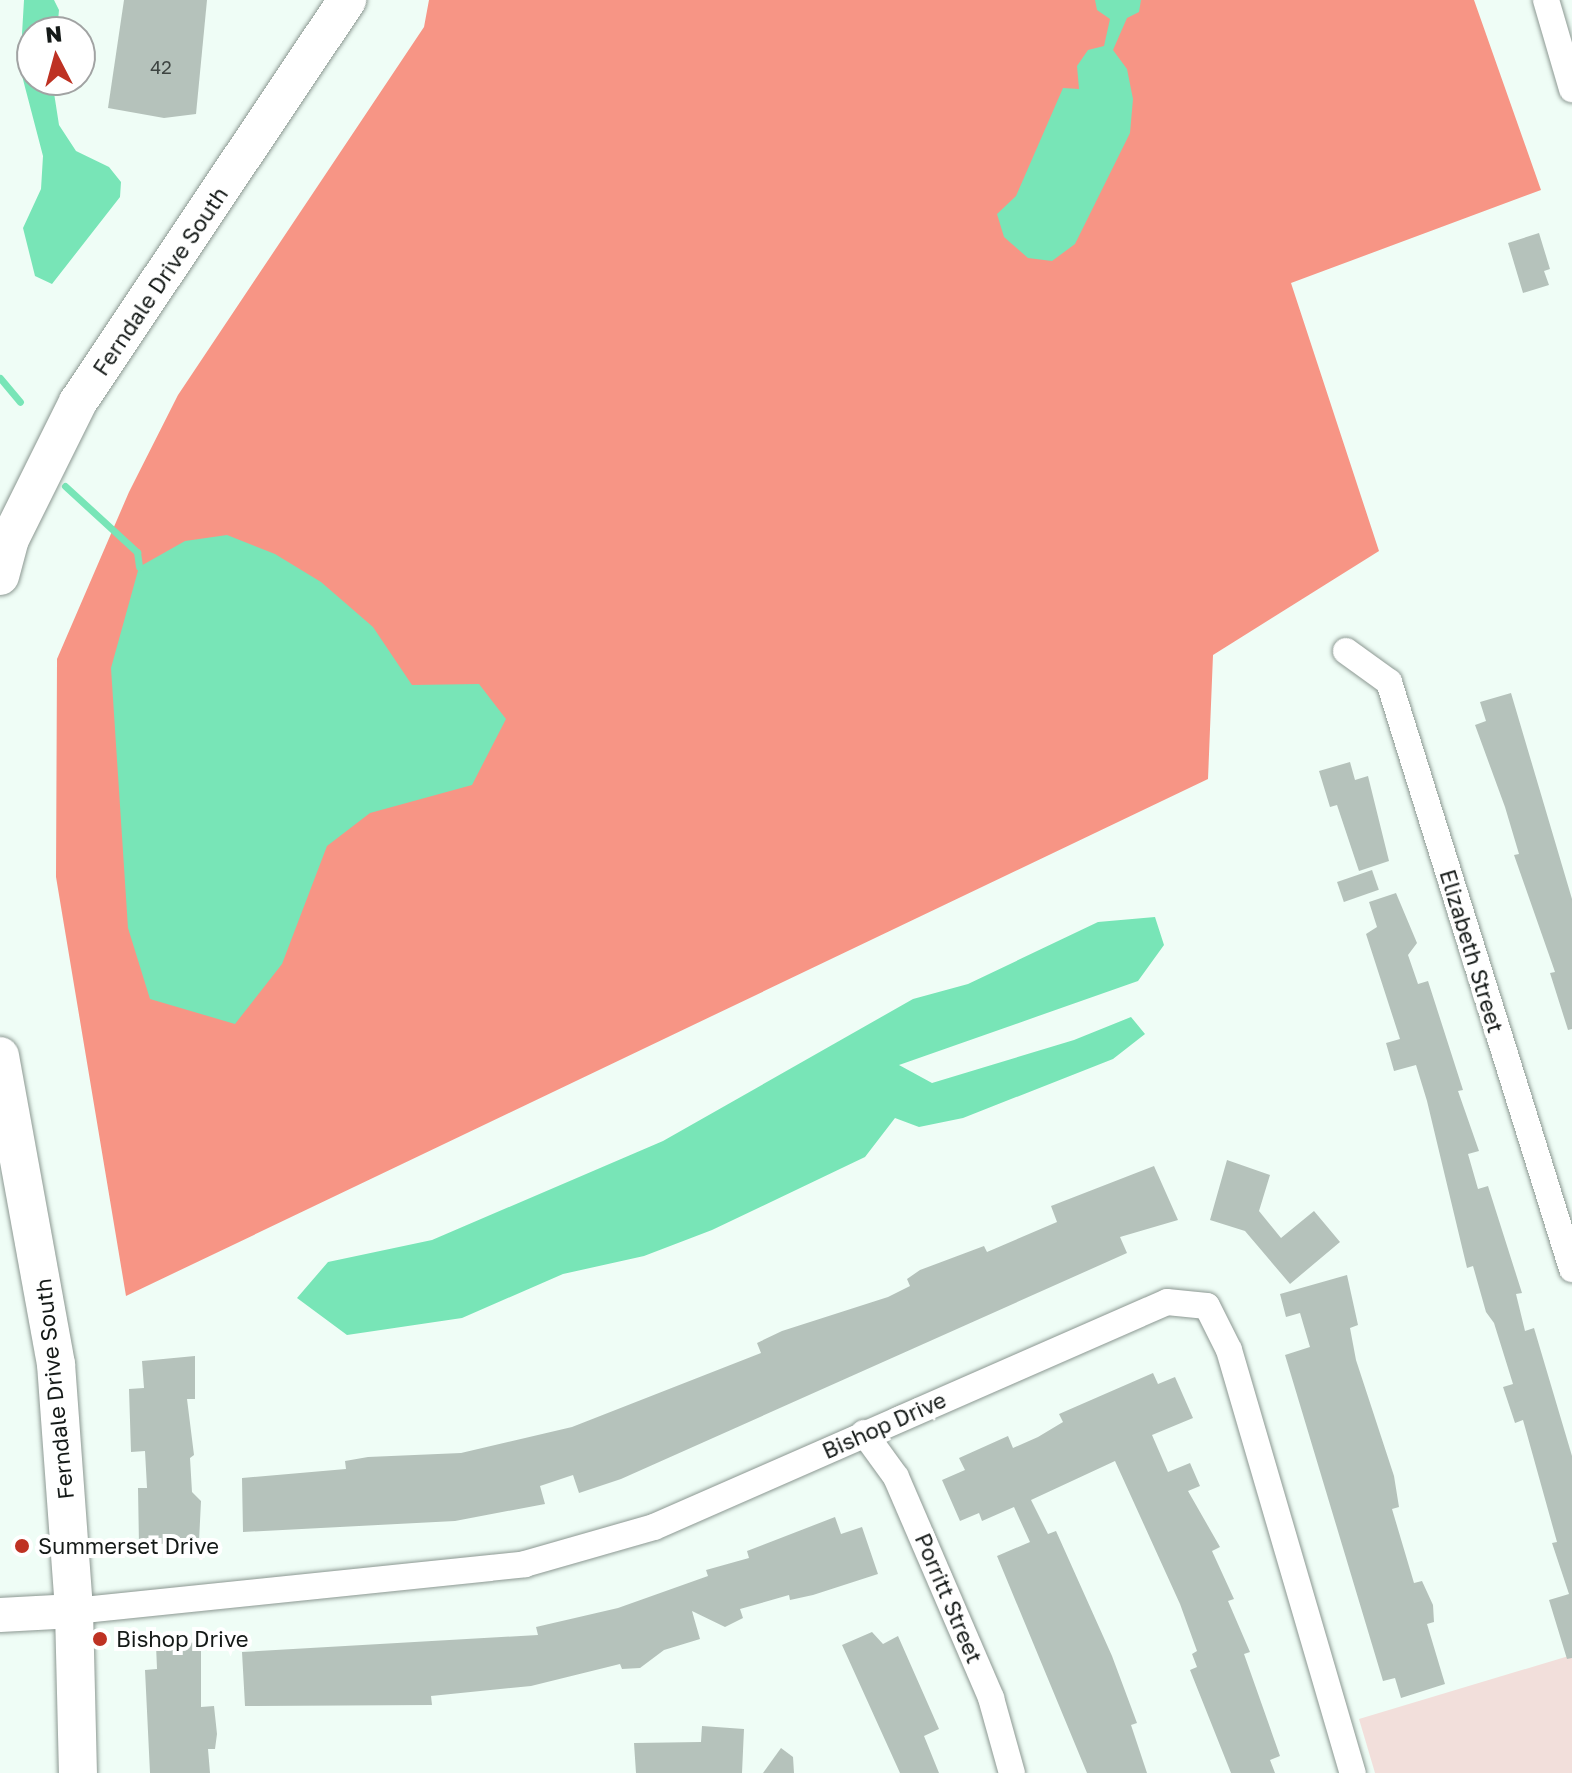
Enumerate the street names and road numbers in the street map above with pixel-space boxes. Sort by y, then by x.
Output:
street label: Ferndale Drive South [87,182,233,380]
street label: Elizabeth Street [1435,866,1509,1036]
street label: Ferndale Drive South [29,1277,79,1501]
street label: Bishop Drive [818,1386,950,1464]
street label: Porritt Street [910,1529,988,1667]

